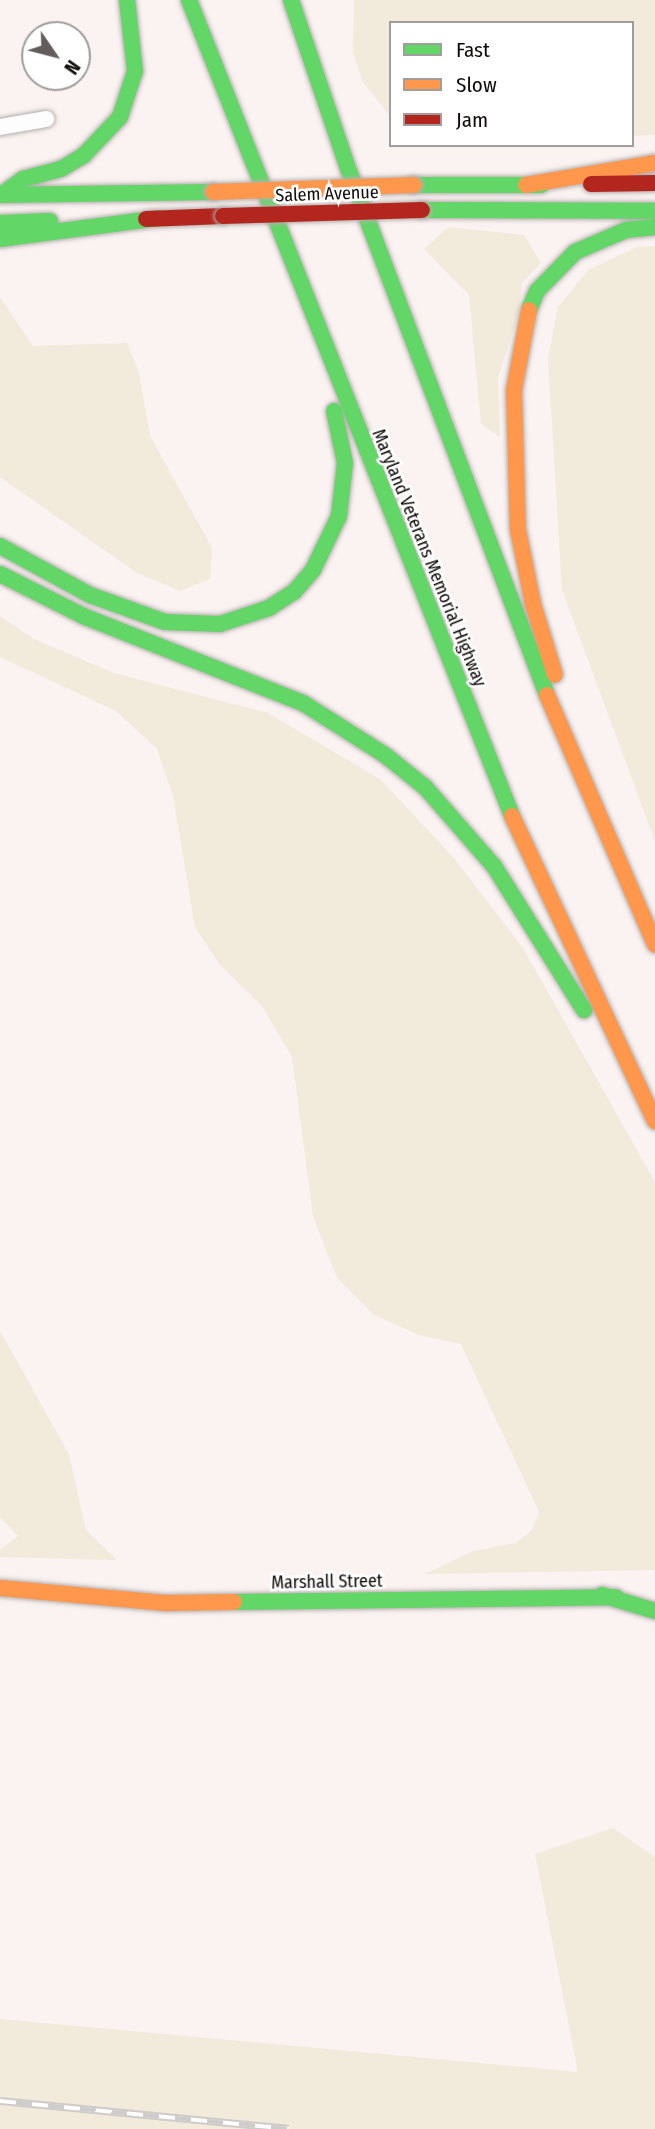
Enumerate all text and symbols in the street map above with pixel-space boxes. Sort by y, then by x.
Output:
north arrow [21,21,91,91]
legend [389,21,634,147]
text: Fast [456,37,490,63]
text: N [59,56,85,78]
text: Slow [456,72,497,98]
text: Jam [456,107,488,133]
street label: Salem Avenue [275,181,379,207]
street label: Maryland Veterans Memorial Highway [367,426,491,690]
street label: Marshall Street [271,1570,383,1594]

